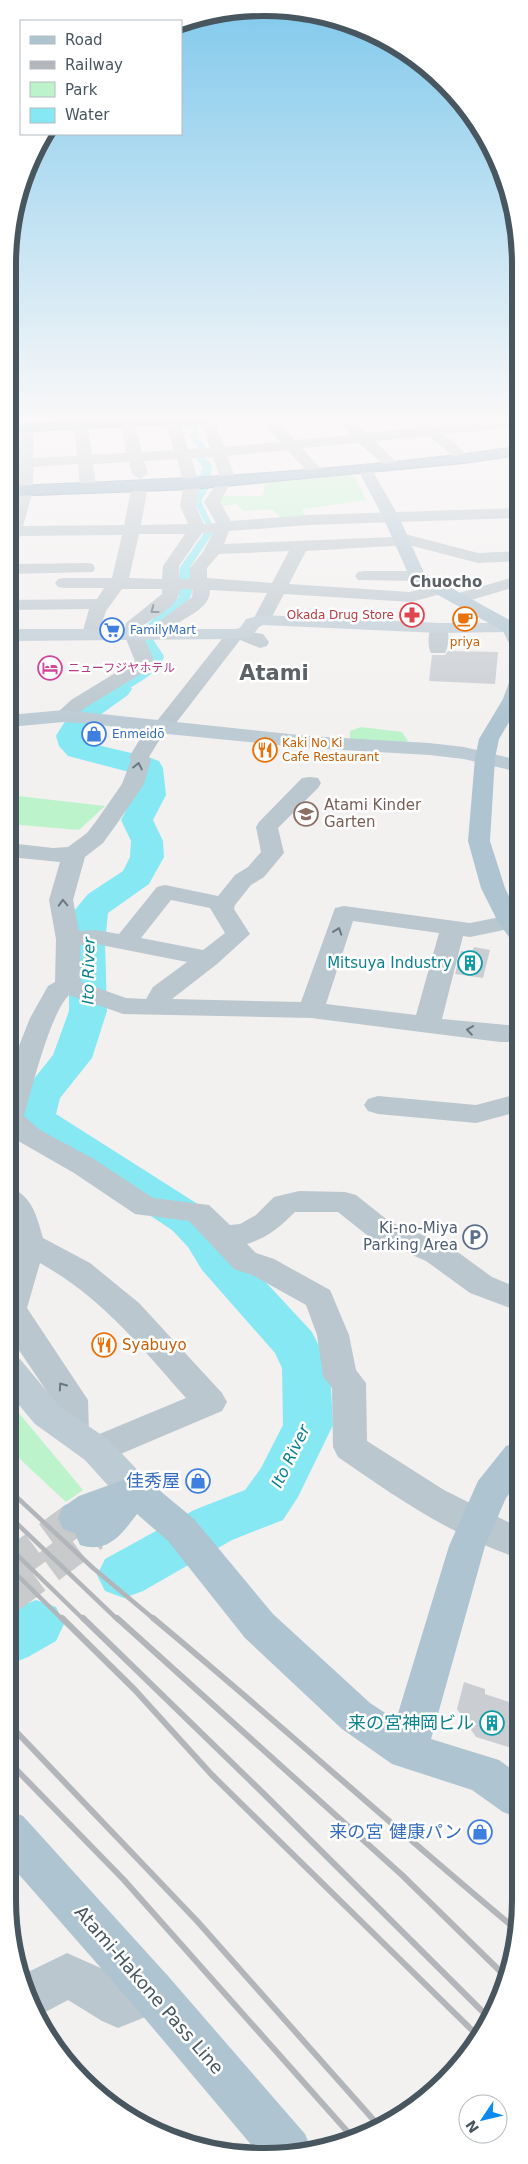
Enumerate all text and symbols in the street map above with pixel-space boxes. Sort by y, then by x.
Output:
legend [20,20,182,135]
text: Road [65,31,103,49]
text: Railway [65,56,123,74]
text: Park [65,81,98,99]
text: Water [65,106,110,124]
district label: Chuocho [410,573,482,591]
pharmacy icon: Okada Drug Store [399,602,425,628]
one-way arrow [150,604,160,613]
cafe icon: priya [452,606,478,632]
place label: Okada Drug Store [287,608,394,622]
supermarket icon: FamilyMart [99,617,125,643]
place label: FamilyMart [130,623,196,637]
place label: priya [450,635,480,649]
hotel icon: ニューフジヤホテル [37,655,63,681]
place label: ニューフジヤホテル [68,661,175,675]
district label: Atami [239,661,309,685]
shop icon: Enmeidō [81,721,107,747]
place label: Enmeidō [112,727,165,741]
place label: Kaki No Ki Cafe Restaurant [282,736,379,764]
restaurant icon: Kaki No Ki Cafe Restaurant [252,737,278,763]
one-way arrow [132,762,143,770]
place label: Atami Kinder Garten [324,796,422,831]
school or university icon: Atami Kinder Garten [293,801,319,827]
one-way arrow [57,899,68,907]
one-way arrow [332,927,342,935]
water label: Ito River [78,936,99,1005]
building icon: Mitsuya Industry [457,950,483,976]
place label: Mitsuya Industry [327,954,452,972]
one-way arrow [465,1025,473,1036]
place label: Ki-no-Miya Parking Area [363,1219,458,1254]
parking icon: Ki-no-Miya Parking Area [462,1224,488,1250]
restaurant icon: Syabuyo [91,1332,117,1358]
place label: Syabuyo [122,1336,187,1354]
one-way arrow [59,1382,68,1392]
water label: Ito River [267,1421,314,1491]
shop icon: 佳秀屋 [185,1468,211,1494]
place label: 佳秀屋 [126,1470,180,1491]
building icon: 来の宮神岡ビル [479,1710,505,1736]
place label: 来の宮神岡ビル [348,1712,474,1733]
shop icon: 来の宮 健康パン [467,1819,493,1845]
place label: 来の宮 健康パン [329,1821,462,1842]
street label: Atami-Hakone Pass Line [71,1901,228,2078]
north arrow [458,2094,508,2144]
text: N [462,2117,482,2136]

